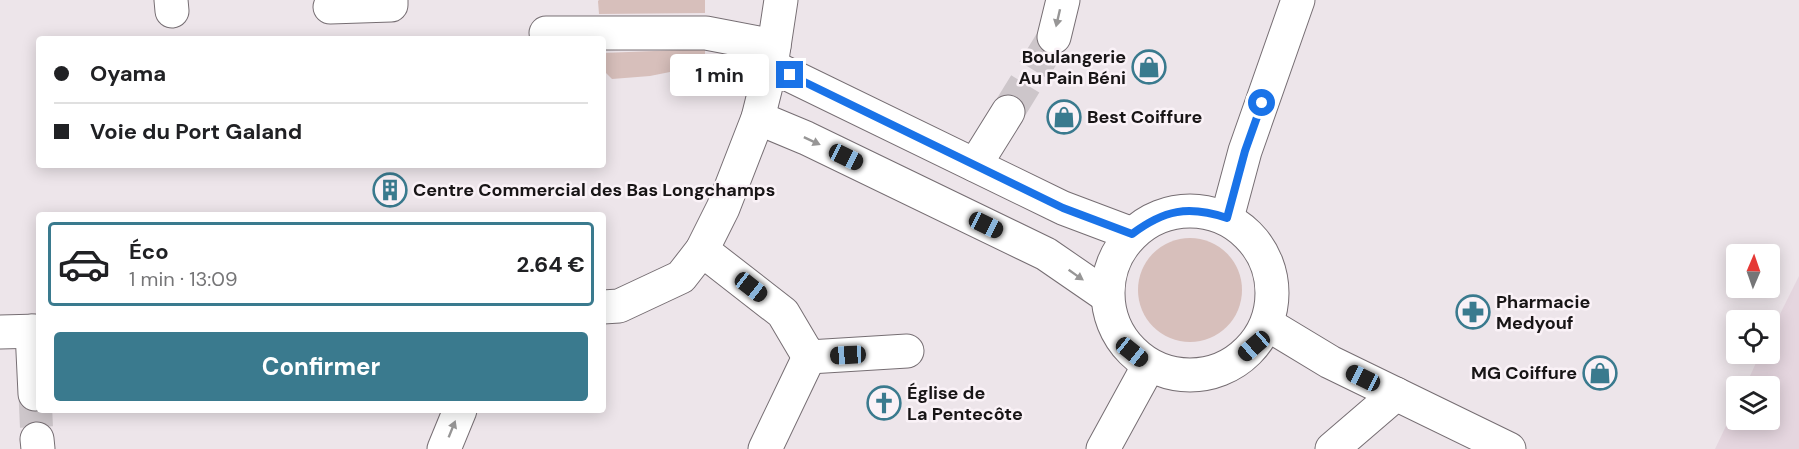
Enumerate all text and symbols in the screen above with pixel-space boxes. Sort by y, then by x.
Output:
one-way arrow [1053,9,1063,28]
place label: Boulangerie Au Pain Béni [1018,45,1126,90]
shop icon: Boulangerie Au Pain Béni [1131,49,1167,85]
callout: 1 min [670,54,769,96]
text: Oyama [90,59,166,88]
route end [776,61,803,88]
text: 1 min [695,62,744,88]
route start [1248,89,1275,116]
shop icon: Best Coiffure [1046,99,1082,135]
place label: Best Coiffure [1087,105,1203,129]
text: Voie du Port Galand [90,117,302,146]
one-way arrow [804,136,821,145]
car [826,141,866,173]
building icon: Centre Commercial des Bas Longchamps [372,172,408,208]
place label: Centre Commercial des Bas Longchamps [413,178,775,202]
car [966,209,1006,241]
icon: car [57,237,111,291]
text: Éco [129,237,169,266]
north arrow [1726,244,1780,298]
map controls [1726,244,1780,430]
text: 2.64 € [517,250,585,279]
text: 1 min · 13:09 [129,266,238,292]
car [731,269,771,305]
one-way arrow [1068,269,1084,281]
place label: Pharmacie Medyouf [1496,290,1590,335]
pharmacy icon: Pharmacie Medyouf [1455,294,1491,330]
button: locate [1726,310,1780,364]
car [1235,327,1273,365]
button: Confirmer [54,332,588,401]
car [1112,334,1152,370]
car [830,345,866,365]
shop icon: MG Coiffure [1582,355,1618,391]
place label: MG Coiffure [1471,361,1577,385]
car [1343,362,1383,394]
button: layers [1726,376,1780,430]
place label: Église de La Pentecôte [907,381,1023,426]
church icon: Église de La Pentecôte [866,385,902,421]
one-way arrow [447,420,457,438]

